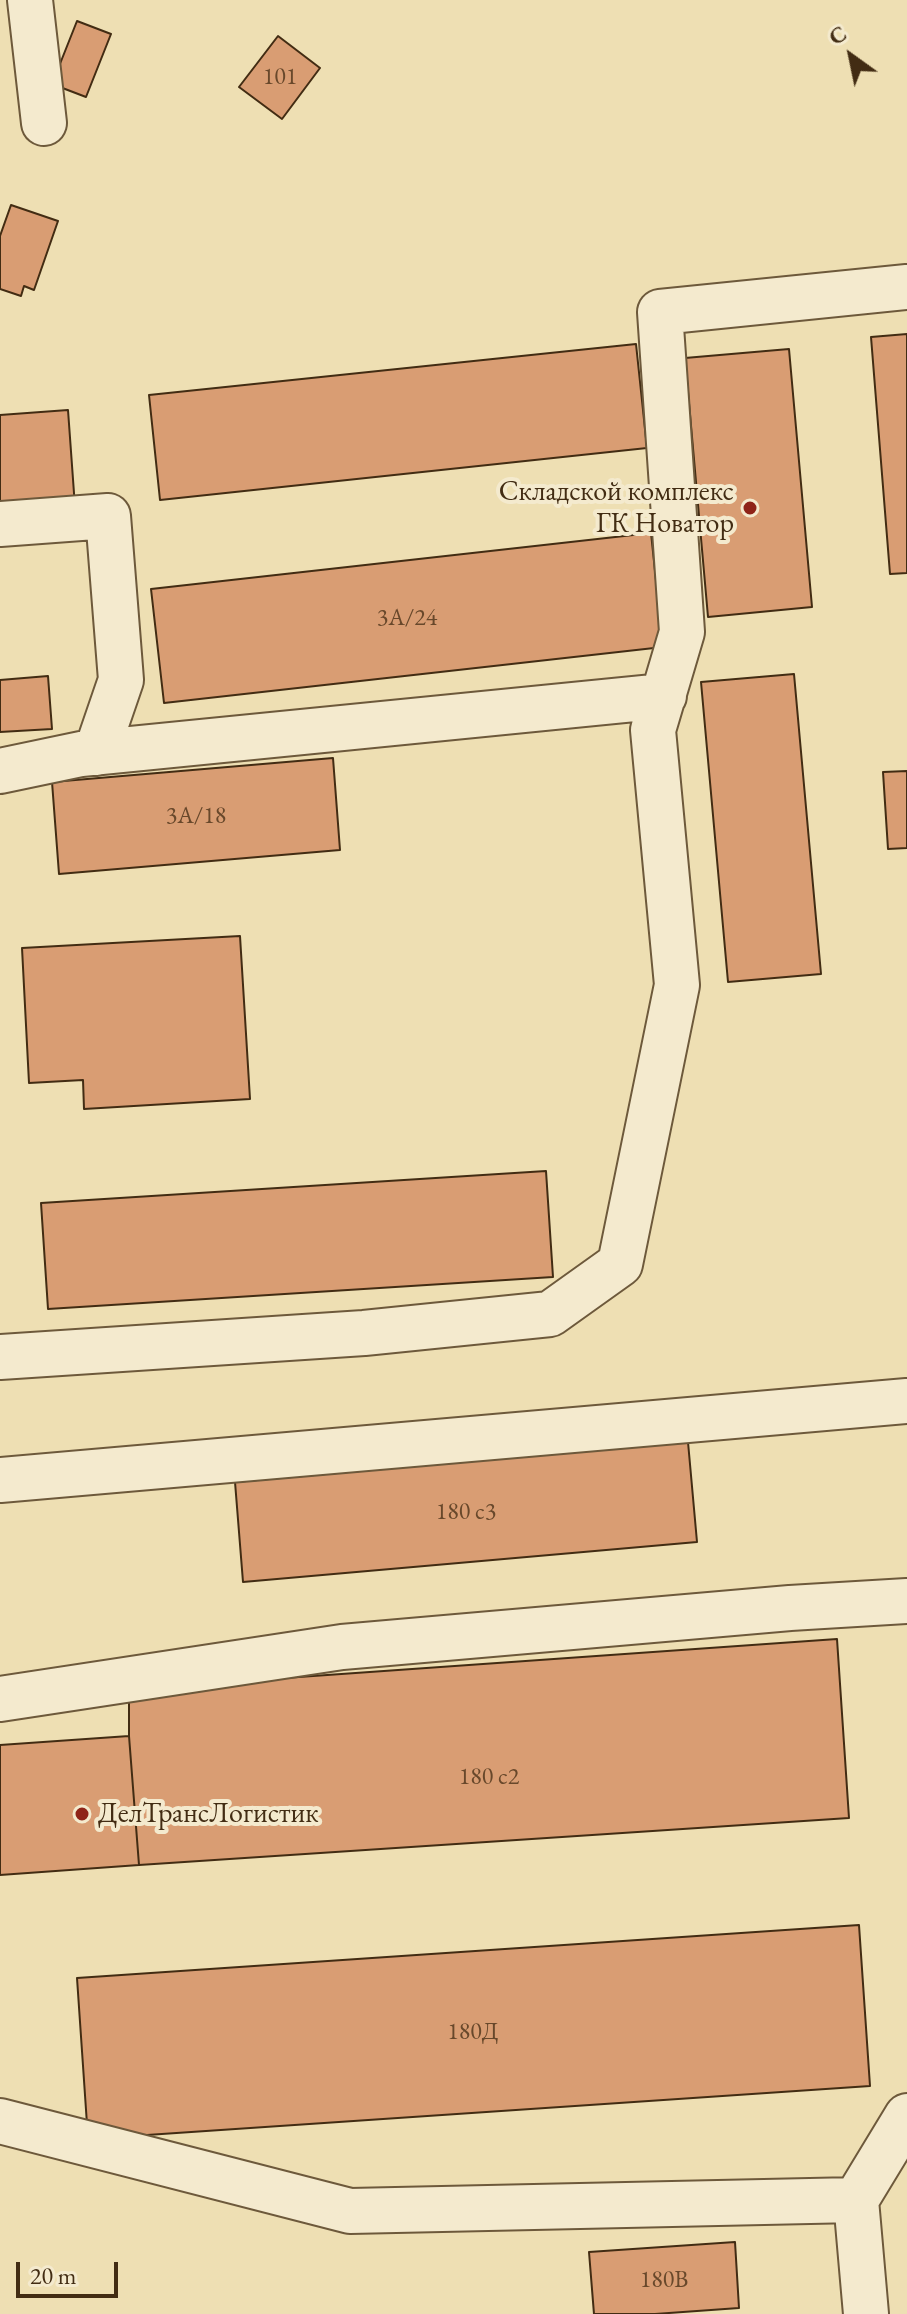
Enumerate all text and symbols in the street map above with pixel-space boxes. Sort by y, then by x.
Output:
north arrow [811,16,891,96]
text: С [823,19,852,52]
house number: 101 [263,63,297,91]
place label: Складской комплекс ГК Новатор [499,475,734,541]
marker: Складской комплекс ГК Новатор [741,499,759,517]
house number: 3А/24 [377,604,437,632]
house number: 3А/18 [166,802,226,830]
house number: 180 с3 [436,1498,496,1526]
house number: 180 с2 [459,1763,519,1791]
place label: ДелТрансЛогистик [98,1797,319,1831]
marker: ДелТрансЛогистик [73,1805,91,1823]
house number: 180Д [447,2018,499,2046]
scale bar [20,2246,122,2296]
text: 20 m [30,2260,77,2291]
house number: 180В [640,2266,688,2294]

